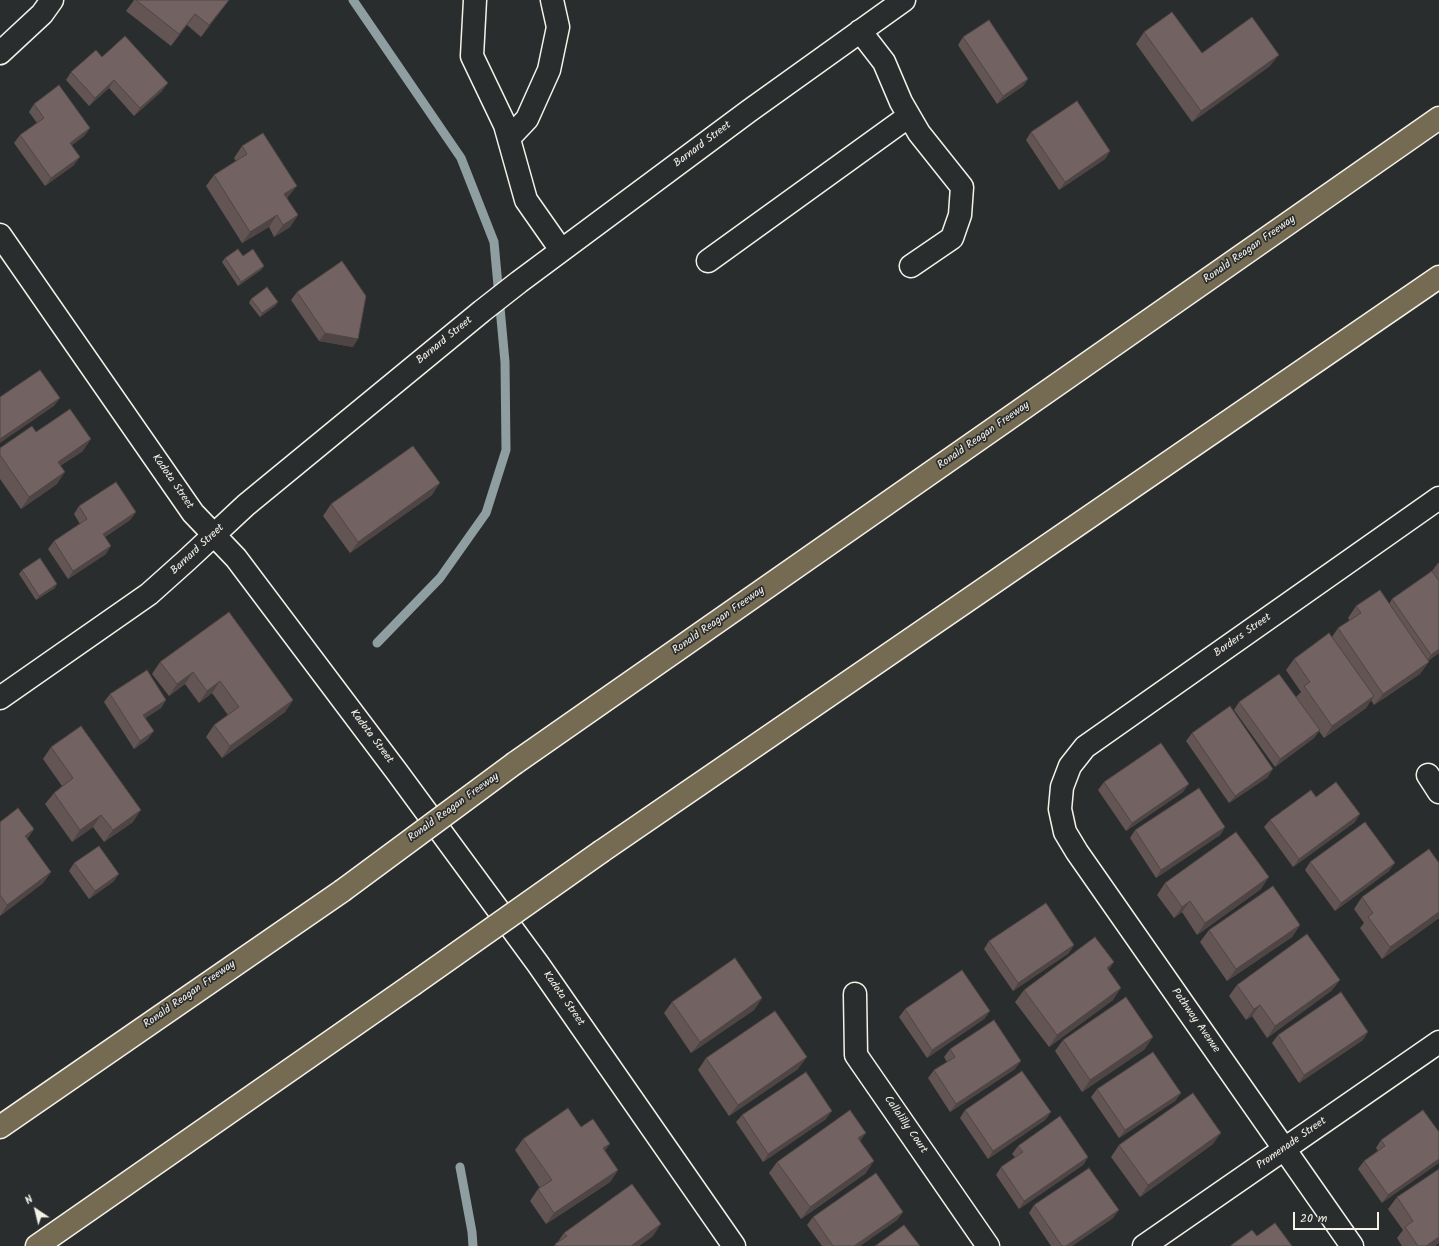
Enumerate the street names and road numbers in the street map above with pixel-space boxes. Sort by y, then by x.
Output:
street label: Barnard Street [672,119,734,171]
street label: Ronald Reagan Freeway [1201,213,1299,287]
street label: Barnard Street [414,314,476,368]
street label: Ronald Reagan Freeway [935,399,1033,473]
street label: Kadota Street [148,452,196,512]
street label: Barnard Street [169,522,227,578]
street label: Ronald Reagan Freeway [670,584,768,658]
street label: Borders Street [1212,611,1274,661]
street label: Kadota Street [347,708,395,766]
street label: Ronald Reagan Freeway [406,771,502,845]
street label: Ronald Reagan Freeway [141,958,239,1032]
street label: Kadota Street [539,969,587,1029]
street label: Pathway Avenue [1168,986,1222,1056]
street label: Callalilly Court [880,1094,930,1156]
street label: Promenade Street [1255,1115,1329,1173]

